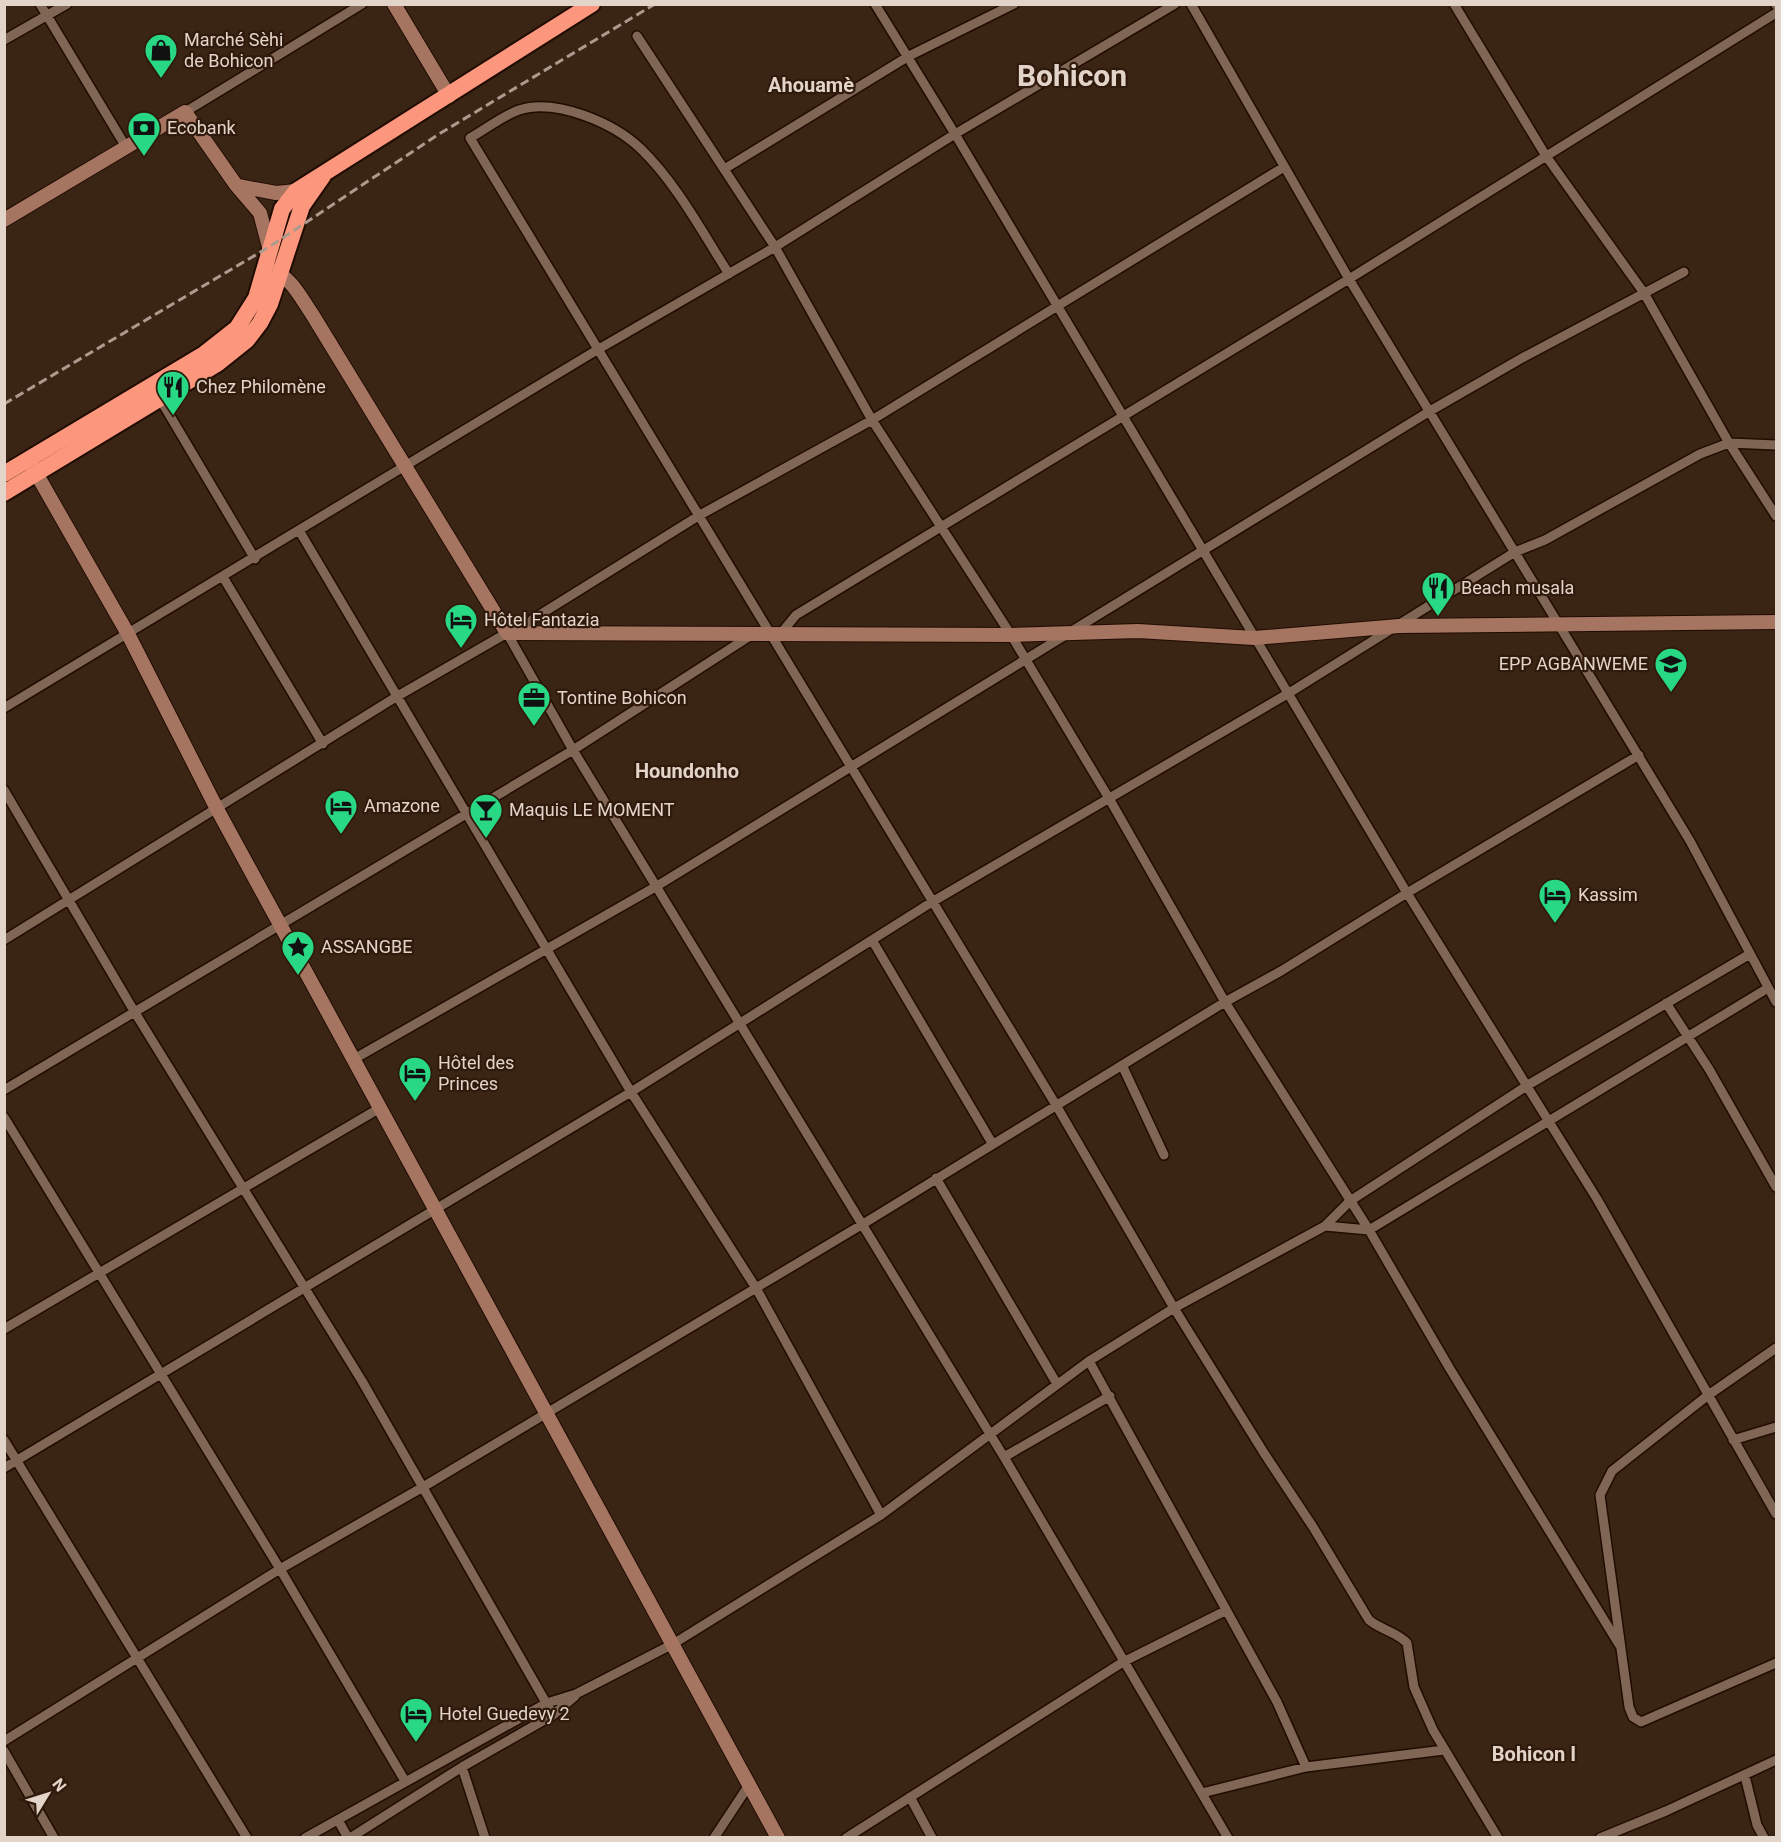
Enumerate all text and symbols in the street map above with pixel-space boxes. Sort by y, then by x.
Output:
place label: Marché Sèhi de Bohicon [184,29,283,71]
shop icon: Marché Sèhi de Bohicon [143,32,179,79]
district label: Bohicon [1017,58,1127,93]
district label: Ahouamè [768,73,854,97]
bank icon: Ecobank [126,110,162,157]
place label: Ecobank [167,117,237,138]
restaurant icon: Chez Philomène [155,369,191,416]
place label: Chez Philomène [196,376,326,397]
restaurant icon: Beach musala [1420,570,1456,617]
place label: Beach musala [1461,577,1574,598]
hotel icon: Hôtel Fantazia [443,602,479,649]
place label: Hôtel Fantazia [484,609,600,630]
school or university icon: EPP AGBANWEME [1653,646,1689,693]
place label: EPP AGBANWEME [1499,653,1648,674]
office icon: Tontine Bohicon [516,680,552,727]
place label: Tontine Bohicon [557,687,687,708]
district label: Houndonho [635,759,739,783]
hotel icon: Amazone [323,788,359,835]
bar icon: Maquis LE MOMENT [468,792,504,839]
place label: Amazone [364,795,440,816]
place label: Maquis LE MOMENT [509,799,675,820]
hotel icon: Kassim [1537,877,1573,924]
place label: Kassim [1578,884,1638,905]
place icon: ASSANGBE [280,929,316,976]
place label: ASSANGBE [321,936,412,957]
place label: Hôtel des Princes [438,1052,514,1094]
hotel icon: Hôtel des Princes [397,1055,433,1102]
hotel icon: Hotel Guedevy 2 [398,1696,434,1743]
place label: Hotel Guedevy 2 [439,1703,570,1724]
district label: Bohicon I [1492,1742,1576,1766]
north arrow [18,1764,78,1824]
text: N [48,1775,70,1795]

